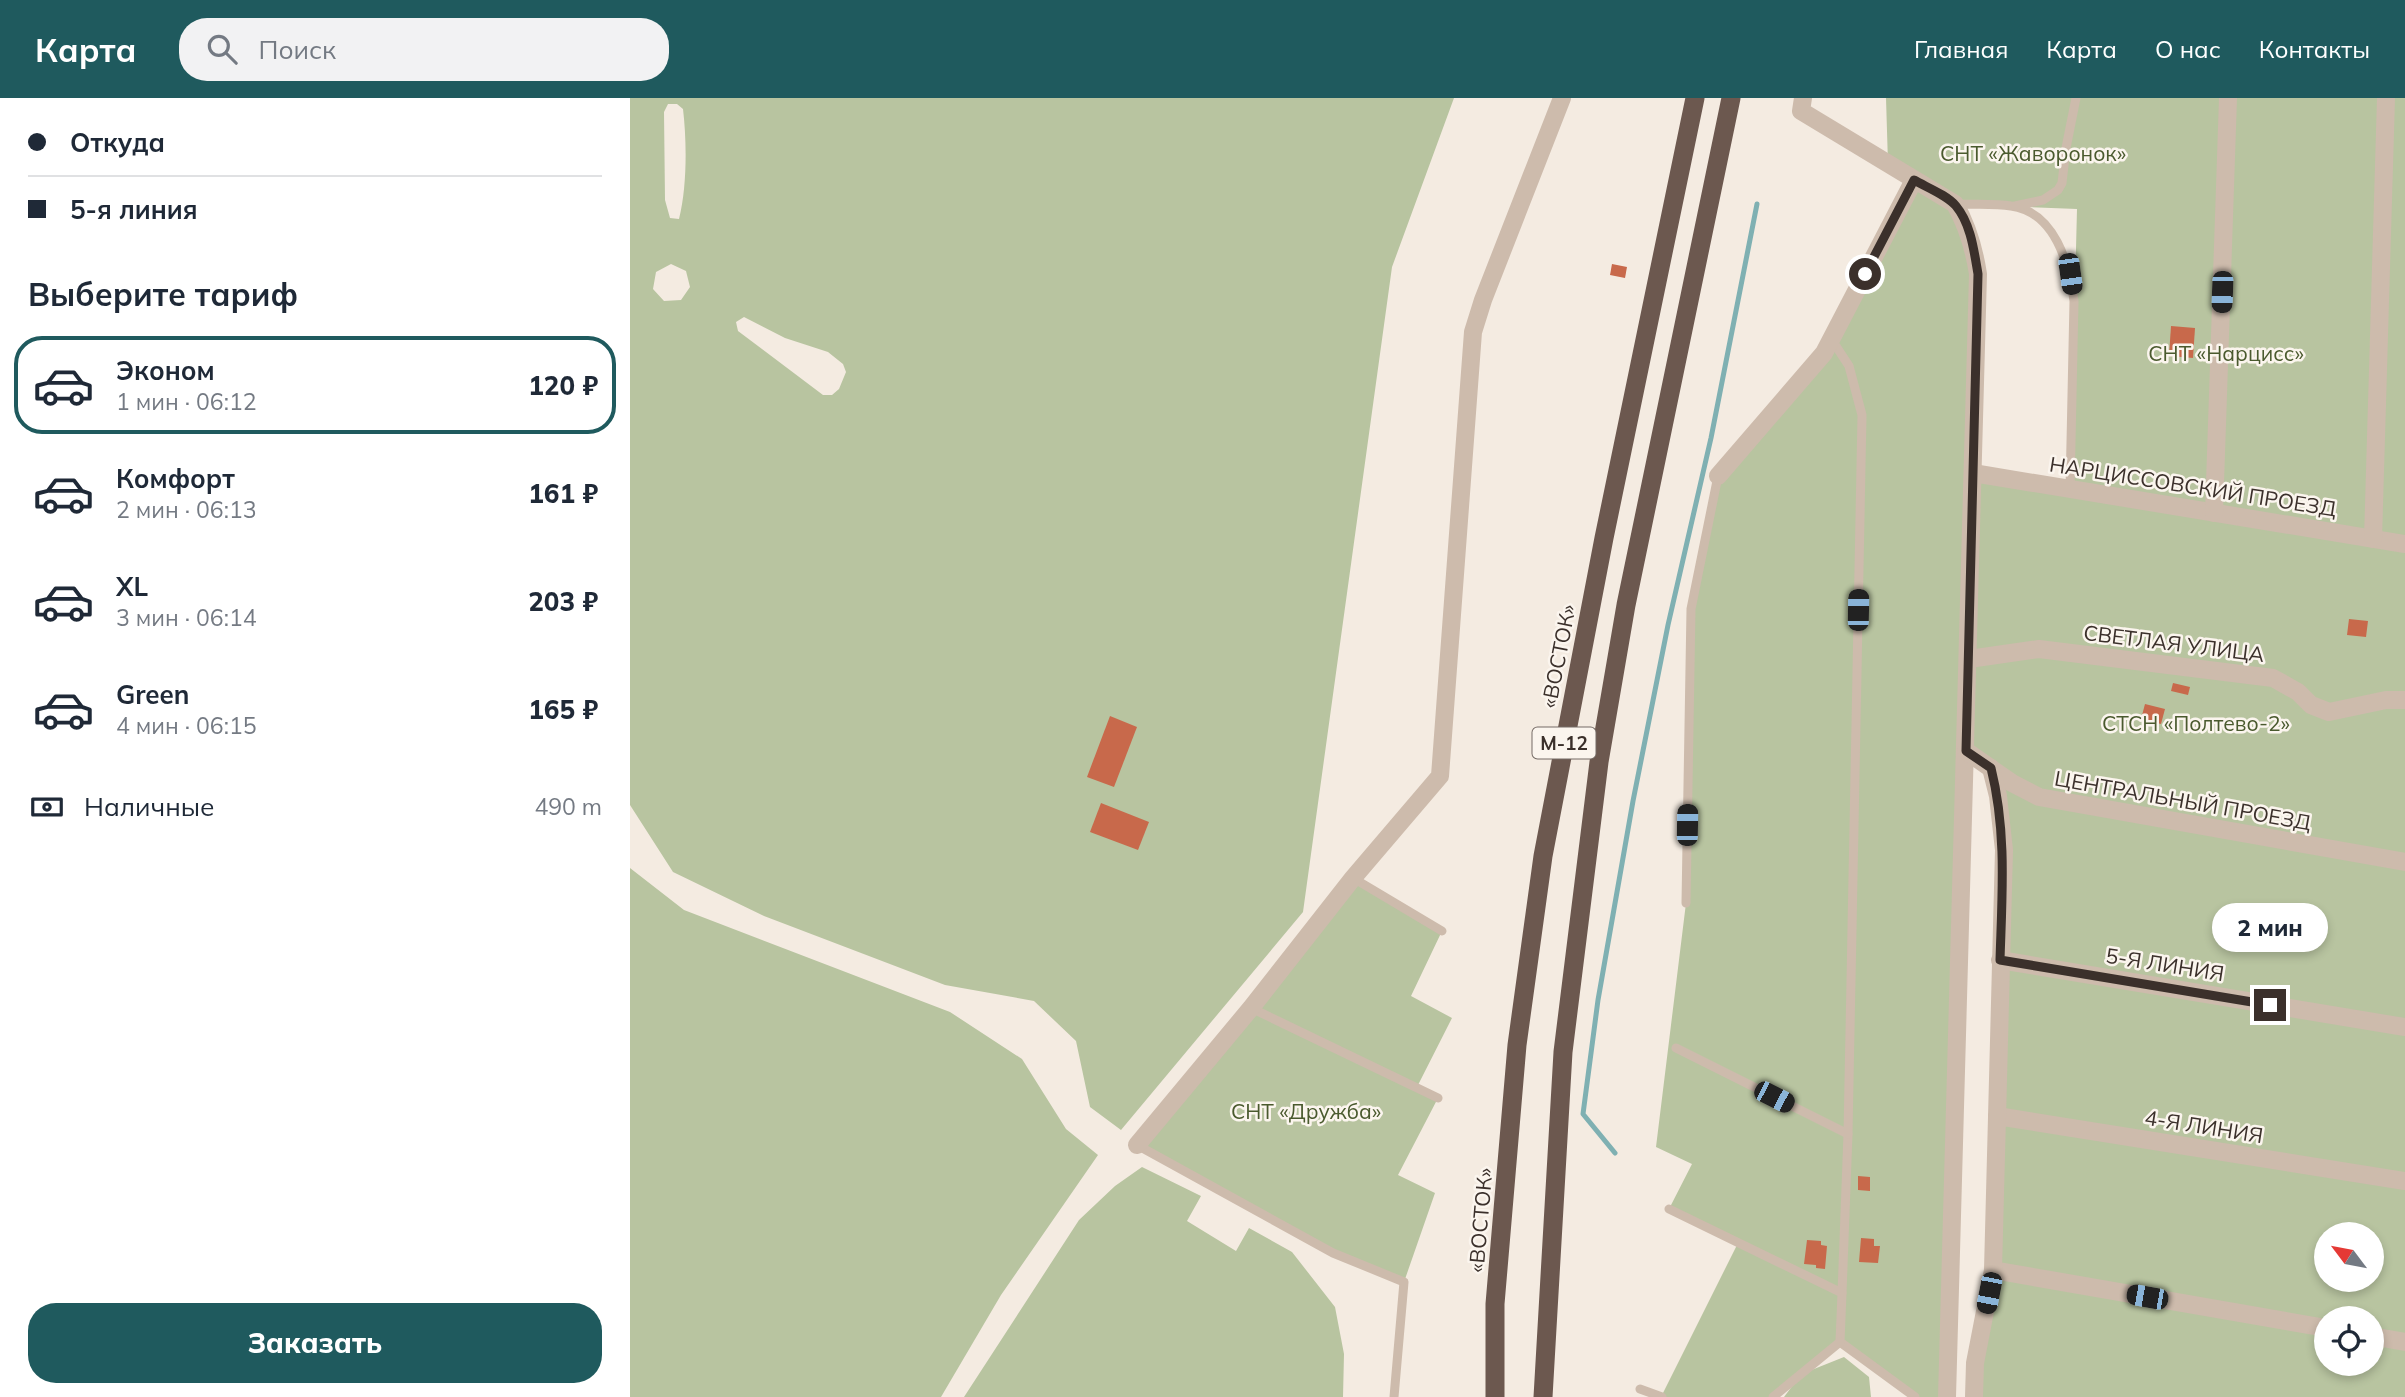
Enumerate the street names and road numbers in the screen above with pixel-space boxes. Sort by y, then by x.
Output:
street label: НАРЦИССОВСКИЙ ПРОЕЗД [2048,450,2338,522]
street label: «ВОСТОК» [1535,602,1581,710]
street label: СВЕТЛАЯ УЛИЦА [2082,619,2267,667]
road number: М-12 [1532,728,1595,758]
street label: ЦЕНТРАЛЬНЫЙ ПРОЕЗД [2053,765,2313,835]
street label: 5-Я ЛИНИЯ [2104,942,2226,986]
street label: 4-Я ЛИНИЯ [2143,1104,2265,1148]
street label: «ВОСТОК» [1462,1167,1498,1273]

